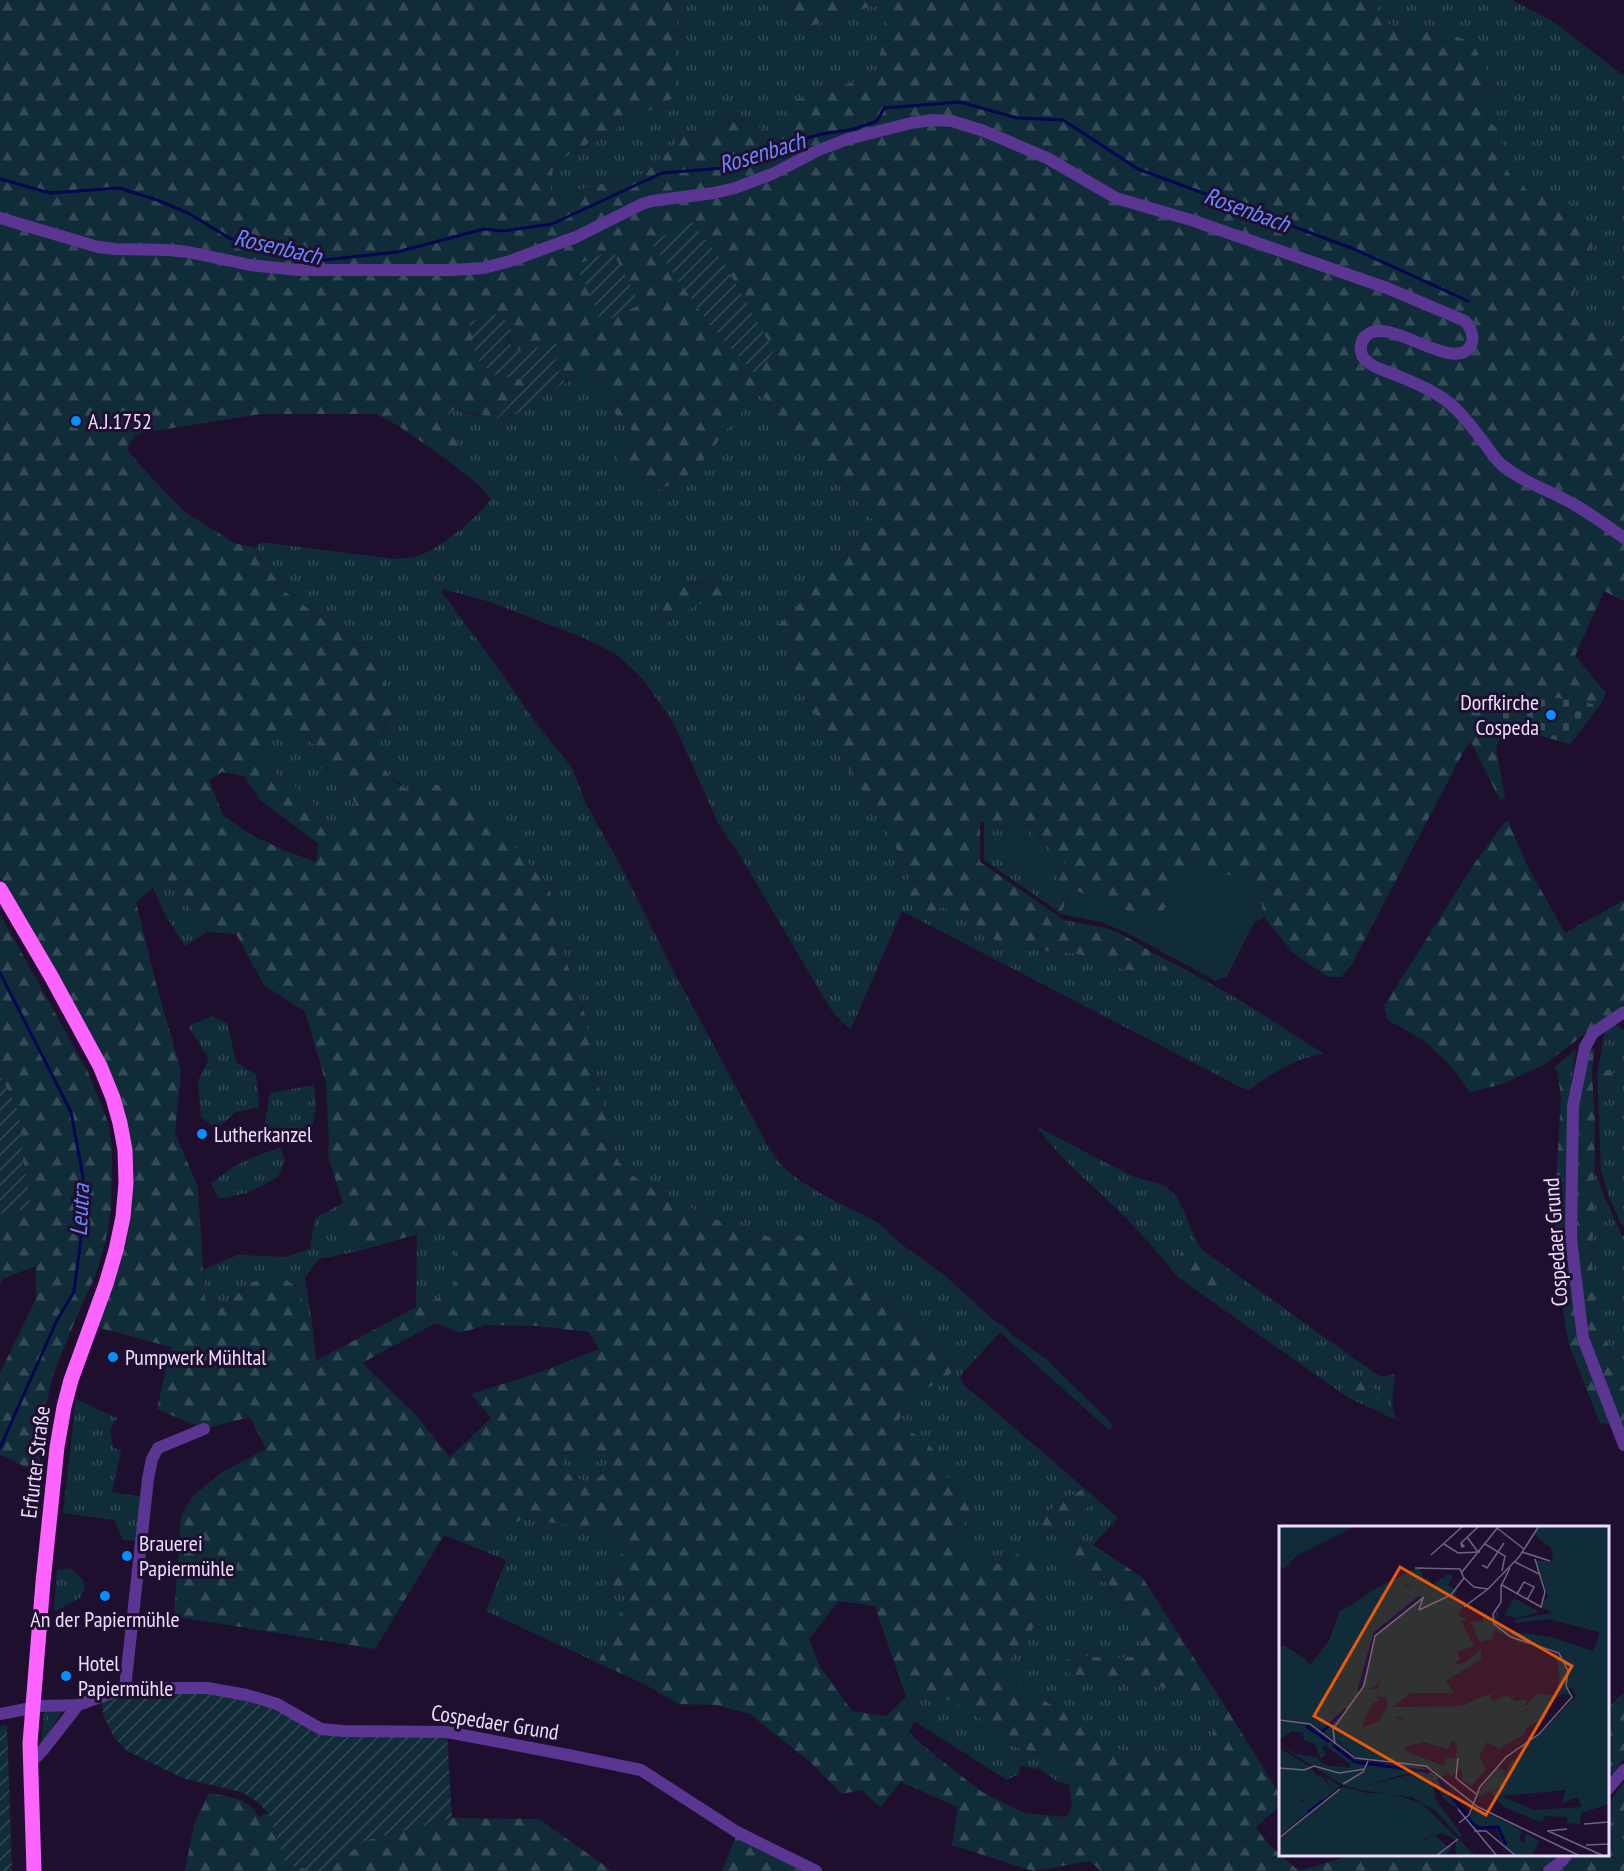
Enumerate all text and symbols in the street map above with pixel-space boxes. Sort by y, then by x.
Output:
water label: Rosenbach [715,124,810,180]
water label: Rosenbach [1200,180,1295,240]
water label: Rosenbach [231,221,326,272]
place label: A.J.1752 [88,407,152,435]
marker: A.J.1752 [69,414,83,428]
place label: Dorfkirche Cospeda [1460,688,1539,741]
marker: Dorfkirche Cospeda [1544,708,1558,722]
place label: Lutherkanzel [214,1120,313,1148]
marker: Lutherkanzel [195,1127,209,1141]
street label: Cospedaer Grund [1537,1177,1573,1307]
water label: Leutra [63,1182,96,1237]
place label: Pumpwerk Mühltal [125,1343,267,1371]
marker: Pumpwerk Mühltal [106,1350,120,1364]
street label: Erfurter Straße [14,1404,56,1520]
inset map [1279,1526,1609,1856]
place label: Brauerei Papiermühle [139,1529,234,1582]
marker: Brauerei Papiermühle [120,1549,134,1563]
marker: An der Papiermühle [98,1589,112,1603]
place label: An der Papiermühle [30,1605,180,1633]
place label: Hotel Papiermühle [78,1649,173,1702]
marker: Hotel Papiermühle [59,1669,73,1683]
street label: Cospedaer Grund [429,1698,561,1746]

